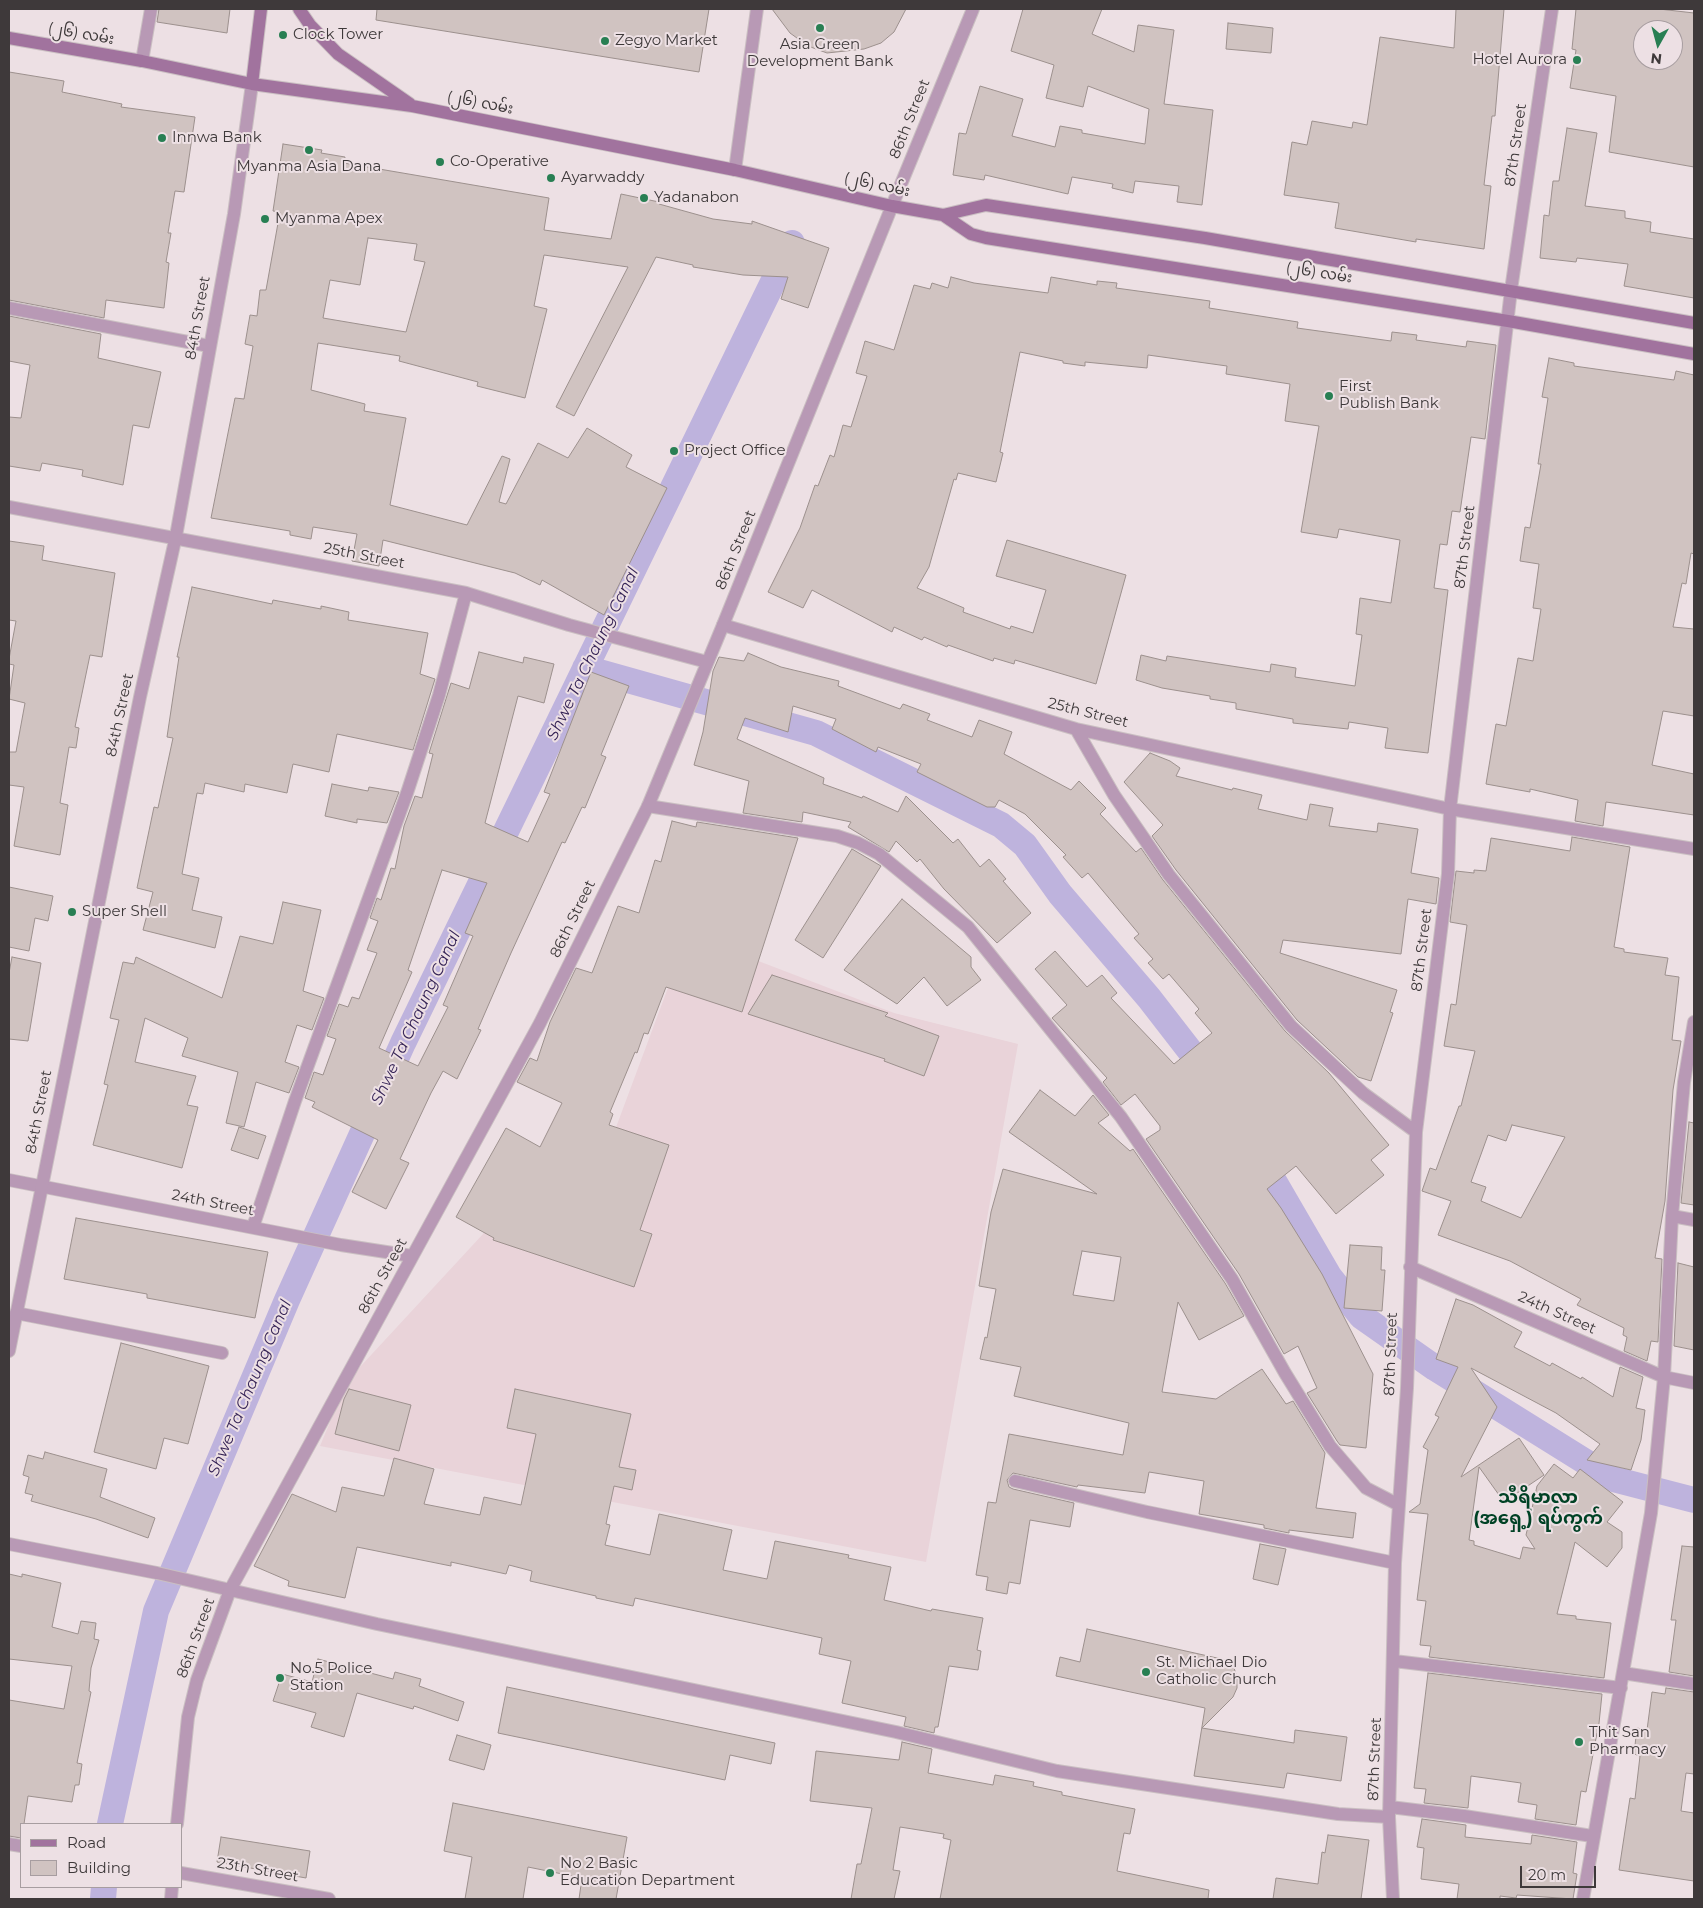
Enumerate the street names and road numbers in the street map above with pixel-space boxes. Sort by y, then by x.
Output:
street label: (၂၆) လမ်း [46,19,116,49]
street label: 86th Street [886,77,934,161]
street label: (၂၆) လမ်း [445,88,515,118]
street label: 87th Street [1501,102,1531,188]
street label: (၂၆) လမ်း [842,169,912,201]
street label: (၂၆) လမ်း [1285,259,1353,287]
street label: 84th Street [182,275,214,361]
street label: 87th Street [1451,504,1479,590]
street label: 86th Street [712,508,760,592]
street label: 25th Street [322,539,406,573]
street label: 84th Street [102,672,138,758]
street label: 25th Street [1046,694,1130,732]
street label: 86th Street [546,877,600,961]
street label: 87th Street [1408,907,1436,993]
street label: 84th Street [22,1069,56,1155]
street label: 24th Street [170,1186,256,1220]
street label: 86th Street [355,1235,411,1317]
street label: 24th Street [1515,1288,1599,1338]
street label: 87th Street [1381,1312,1401,1396]
street label: 86th Street [173,1595,219,1681]
street label: 87th Street [1365,1717,1385,1801]
street label: 23th Street [216,1854,300,1886]

